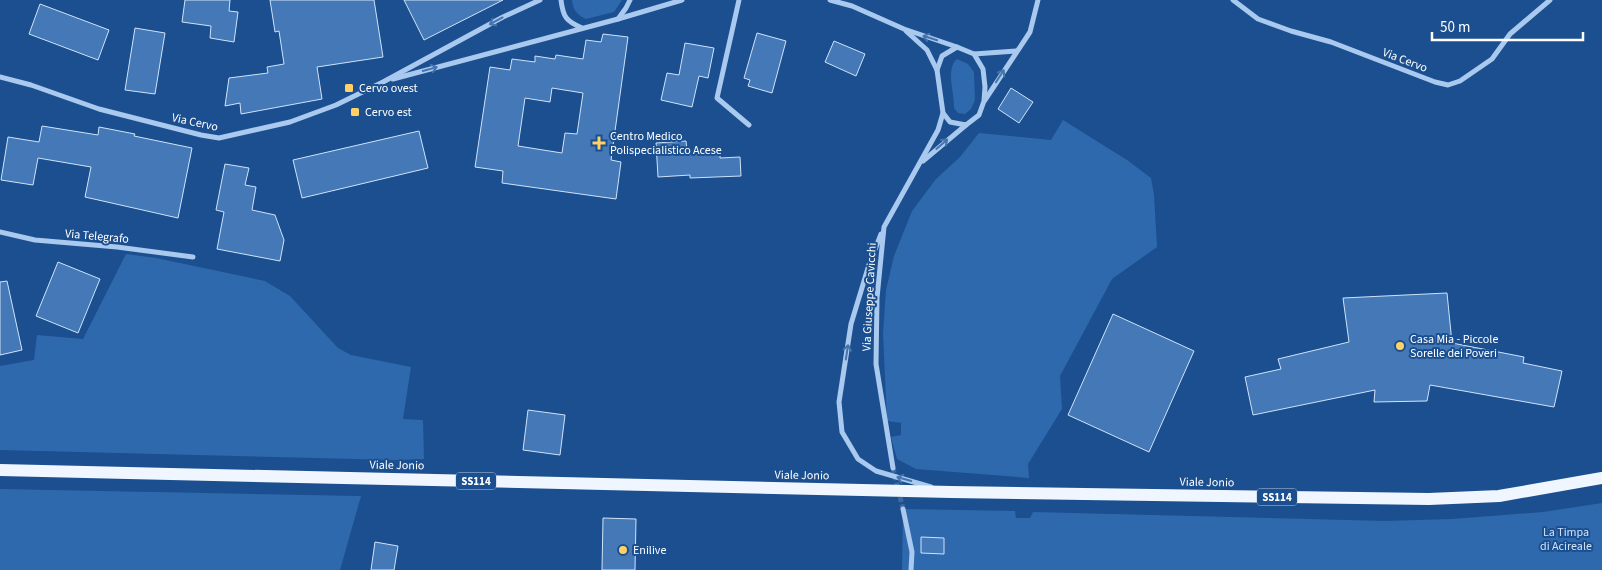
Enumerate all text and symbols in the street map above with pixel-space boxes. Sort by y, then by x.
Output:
scale bar [1432,10,1583,42]
one-way arrow [488,16,503,26]
text: 50 m [1440,17,1470,38]
one-way arrow [923,33,939,42]
street label: Via Cervo [1380,44,1430,77]
one-way arrow [421,64,437,74]
one-way arrow [995,70,1005,84]
place label: Cervo ovest [359,80,418,97]
marker: Cervo ovest [343,82,355,94]
place label: Cervo est [365,104,412,121]
marker: Cervo est [349,106,361,118]
street label: Via Cervo [170,109,220,136]
place label: Centro Medico Polispecialistico Acese [610,128,722,159]
marker: Centro Medico Polispecialistico Acese [592,136,606,150]
one-way arrow [936,139,949,150]
street label: Via Telegrafo [64,225,130,248]
street label: Via Giuseppe Cavicchi [858,242,881,352]
place label: Casa Mia - Piccole Sorelle dei Poveri [1410,331,1498,362]
marker: Casa Mia - Piccole Sorelle dei Poveri [1394,340,1406,352]
one-way arrow [842,345,852,361]
street label: Viale Jonio [369,457,425,474]
street label: Viale Jonio [774,467,830,484]
road number: SS114 [456,472,496,490]
one-way arrow [897,474,913,484]
street label: Viale Jonio [1179,474,1235,491]
road number: SS114 [1257,488,1297,506]
park label: La Timpa di Acireale [1540,524,1592,555]
place label: Enilive [633,542,666,559]
marker: Enilive [617,544,629,556]

